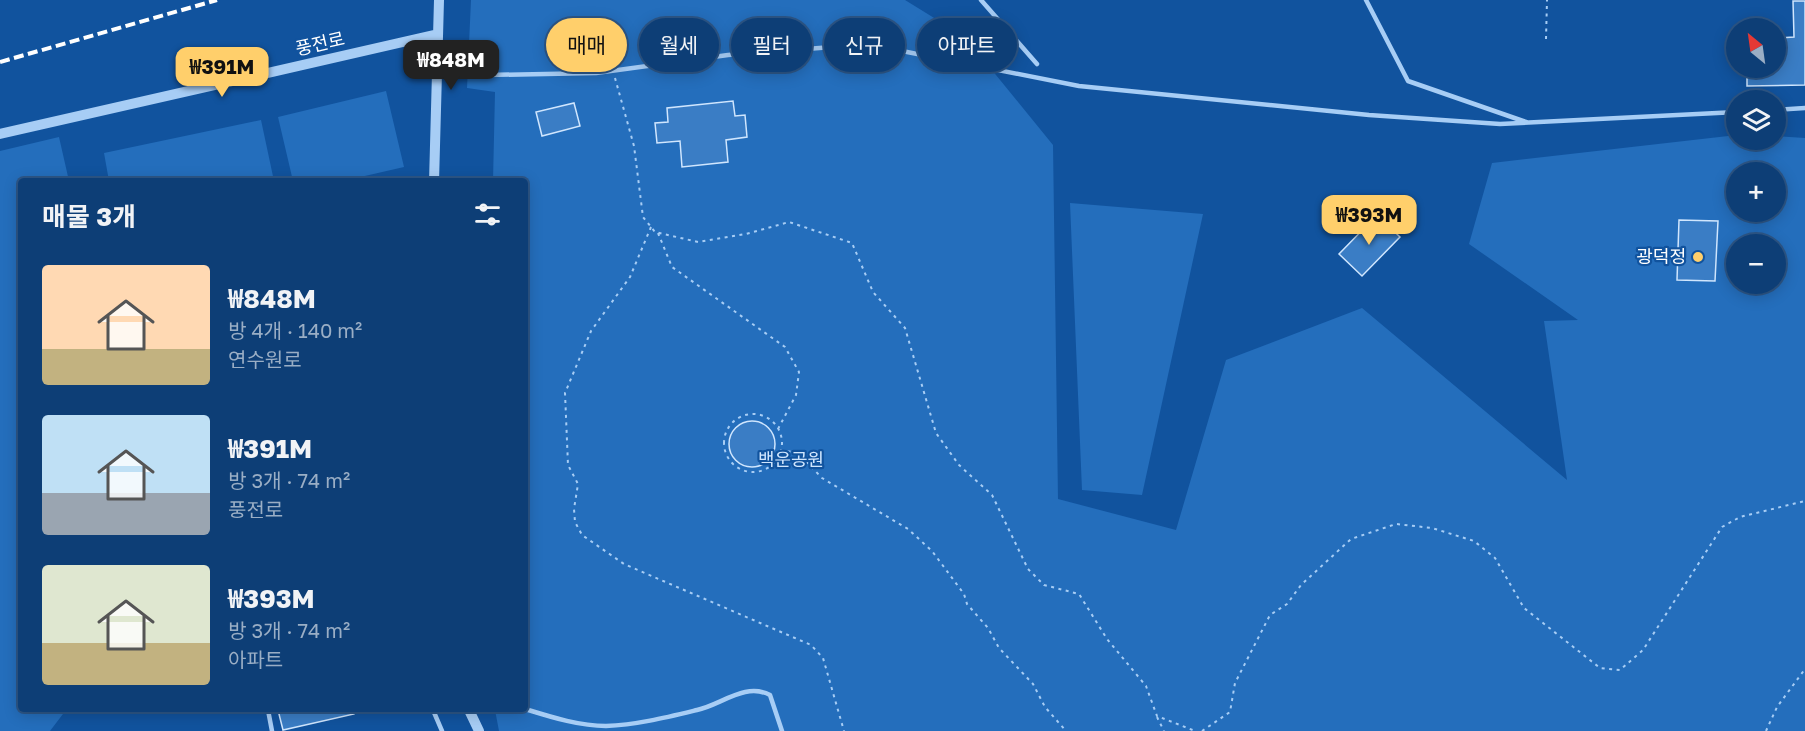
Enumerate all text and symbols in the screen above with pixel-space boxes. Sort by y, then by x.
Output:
chip: 매매 [546,18,627,72]
chip: 월세 [639,18,719,72]
chip: 필터 [731,18,812,72]
chip: 신규 [824,18,905,72]
chip: 아파트 [917,18,1017,72]
north arrow [1726,18,1786,78]
map controls [1726,18,1786,294]
street label: 풍전로 [293,27,346,59]
pin: ₩848M [409,40,493,91]
pin: ₩391M [180,47,264,98]
text: ₩848M [417,47,485,71]
text: ₩391M [190,54,254,78]
button: layers [1726,90,1786,150]
button: + [1726,162,1786,222]
pin: ₩393M [1327,195,1411,246]
icon: filters [471,198,504,231]
text: 매물 3개 [42,201,136,232]
text: ₩393M [1336,202,1402,226]
button: − [1726,234,1786,294]
place label: 광덕정 [1636,245,1686,267]
marker: 광덕정 [1691,250,1705,264]
text: ₩848M [228,283,316,314]
icon: home [90,289,162,361]
text: 방 4개 · 140 m² [228,318,362,342]
text: 연수원로 [228,347,302,371]
text: ₩391M [228,433,312,464]
icon: home [90,439,162,511]
park label: 백운공원 [758,448,824,470]
text: 방 3개 · 74 m² [228,468,350,492]
text: 풍전로 [228,497,283,521]
text: ₩393M [228,583,315,614]
icon: home [90,589,162,661]
text: 방 3개 · 74 m² [228,618,350,642]
text: 아파트 [228,647,283,671]

